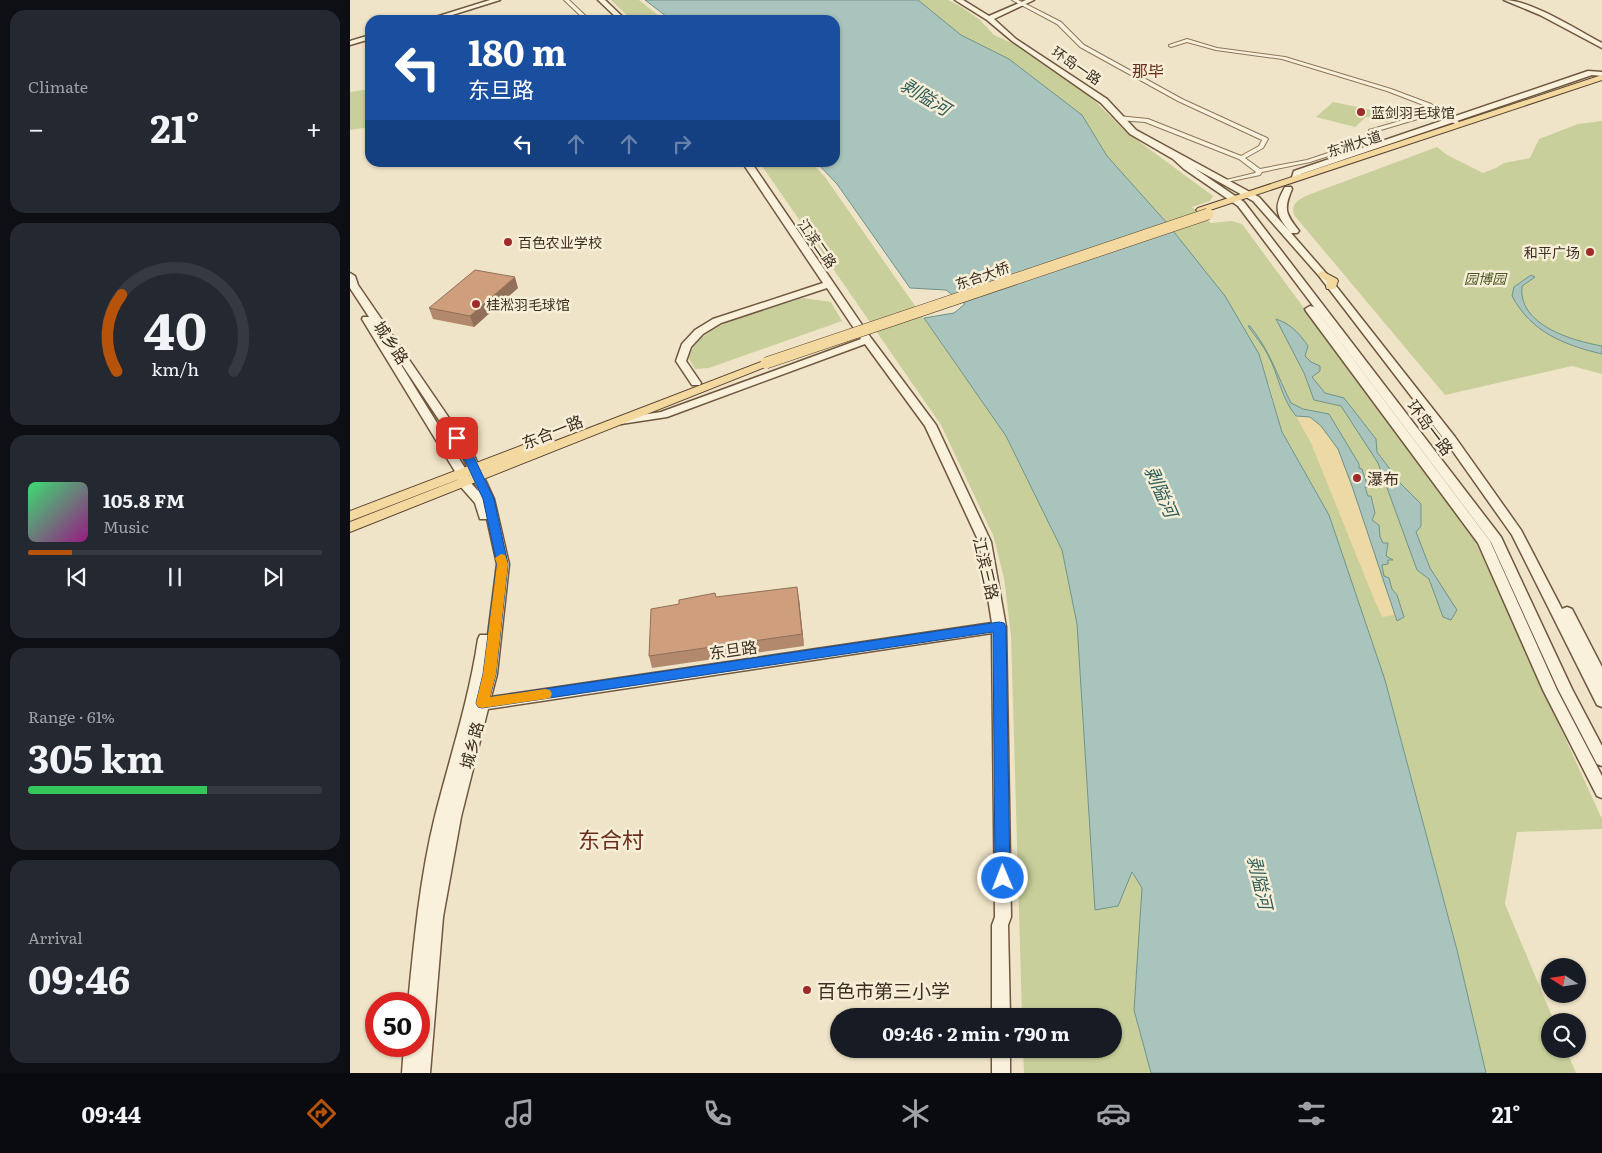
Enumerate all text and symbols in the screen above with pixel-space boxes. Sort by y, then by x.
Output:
text: 180 m [468,25,567,77]
icon: left [385,35,450,100]
street label: 环岛一路 [1048,41,1106,89]
district label: 那毕 [1132,58,1164,82]
water label: 剥隘河 [896,71,959,123]
text: 东旦路 [468,72,534,105]
text: Climate [28,74,88,98]
text: 21° [150,98,200,155]
place label: 蓝剑羽毛球馆 [1371,102,1455,122]
text: − [28,106,44,148]
text: + [306,106,322,148]
marker: 蓝剑羽毛球馆 [1355,106,1367,118]
street label: 东洲大道 [1324,125,1384,161]
icon: left [509,130,537,158]
icon: ahead [562,130,590,158]
icon: ahead [615,130,643,158]
icon: right [668,130,696,158]
street label: 江滨二路 [794,214,842,272]
place label: 百色农业学校 [518,232,602,252]
marker: 百色农业学校 [502,236,514,248]
place label: 和平广场 [1524,242,1580,262]
marker: 和平广场 [1584,246,1596,258]
street label: 东合大桥 [952,256,1012,294]
park label: 园博园 [1464,268,1508,288]
text: 40 [143,289,207,366]
place label: 桂淞羽毛球馆 [486,294,570,314]
marker: 桂淞羽毛球馆 [470,298,482,310]
street label: 城乡路 [369,315,415,369]
text: km/h [151,355,199,382]
street label: 环岛一路 [1402,394,1460,460]
street label: 东合一路 [518,408,586,454]
pin [436,417,478,459]
icon: arrive [443,424,471,452]
water label: 剥隘河 [1139,461,1187,524]
place label: 瀑布 [1367,466,1399,490]
marker: 瀑布 [1351,472,1363,484]
text: 105.8 FM [103,486,185,514]
text: Music [103,514,149,538]
street label: 江滨三路 [968,534,1006,602]
icon: previous [63,563,91,591]
icon: pause [161,563,189,591]
icon: next [259,563,287,591]
street label: 东旦路 [708,634,758,664]
text: Range · 61% [28,704,115,728]
street label: 城乡路 [453,719,489,771]
text: 305 km [28,728,164,785]
district label: 东合村 [578,822,644,855]
position arrow [976,851,1028,903]
water label: 剥隘河 [1242,853,1281,914]
text: Arrival [28,925,83,949]
text: 09:46 [28,949,130,1006]
north arrow [1541,958,1586,1002]
map controls [1541,958,1586,1058]
place label: 百色市第三小学 [817,976,950,1004]
marker: 百色市第三小学 [801,984,813,996]
speed limit sign: 50 [365,992,430,1057]
button: search [1541,1013,1586,1058]
text: 09:46 · 2 min · 790 m [882,1019,1070,1047]
icon: directions [304,1096,339,1131]
icon: music [502,1096,537,1131]
icon: phone [700,1096,735,1131]
icon: climate [898,1096,933,1131]
icon: car [1096,1096,1131,1131]
icon: filters [1294,1096,1329,1131]
text: 09:44 [81,1097,141,1130]
text: 21° [1492,1097,1520,1130]

